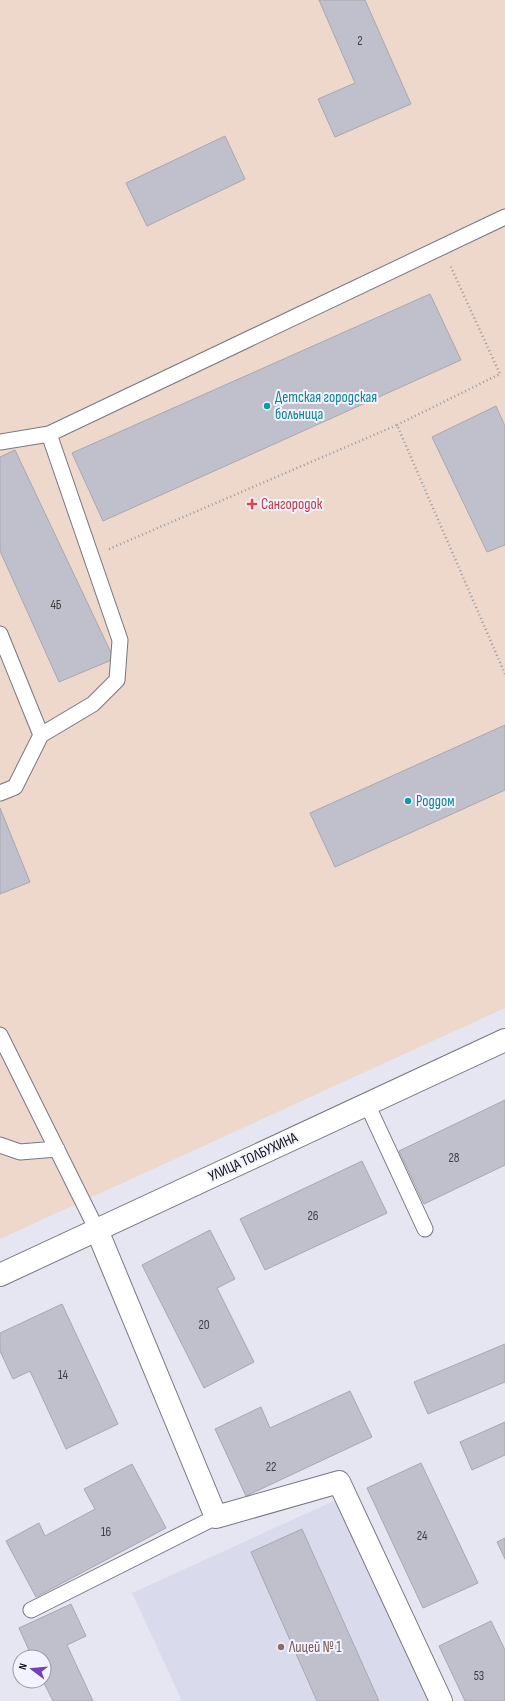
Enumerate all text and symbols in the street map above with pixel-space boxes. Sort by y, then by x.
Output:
house number: 2 [357,33,363,49]
place label: Детская городская больница [275,388,377,424]
marker: Детская городская больница [262,401,272,411]
place label: Сангородок [261,495,323,514]
marker: Сангородок [246,498,258,510]
house number: 4Б [50,597,62,613]
place label: Роддом [416,792,455,811]
marker: Роддом [403,796,413,806]
street label: УЛИЦА ТОЛБУХИНА [205,1128,301,1186]
house number: 28 [448,1150,460,1166]
house number: 26 [307,1208,319,1224]
house number: 20 [198,1317,210,1333]
house number: 14 [58,1367,69,1383]
house number: 22 [266,1459,276,1475]
house number: 16 [101,1524,111,1540]
house number: 24 [417,1528,428,1544]
place label: Лицей № 1 [288,1638,342,1657]
marker: Лицей № 1 [276,1642,286,1652]
north arrow [12,1649,52,1689]
text: N [16,1662,30,1671]
house number: 53 [474,1668,484,1684]

